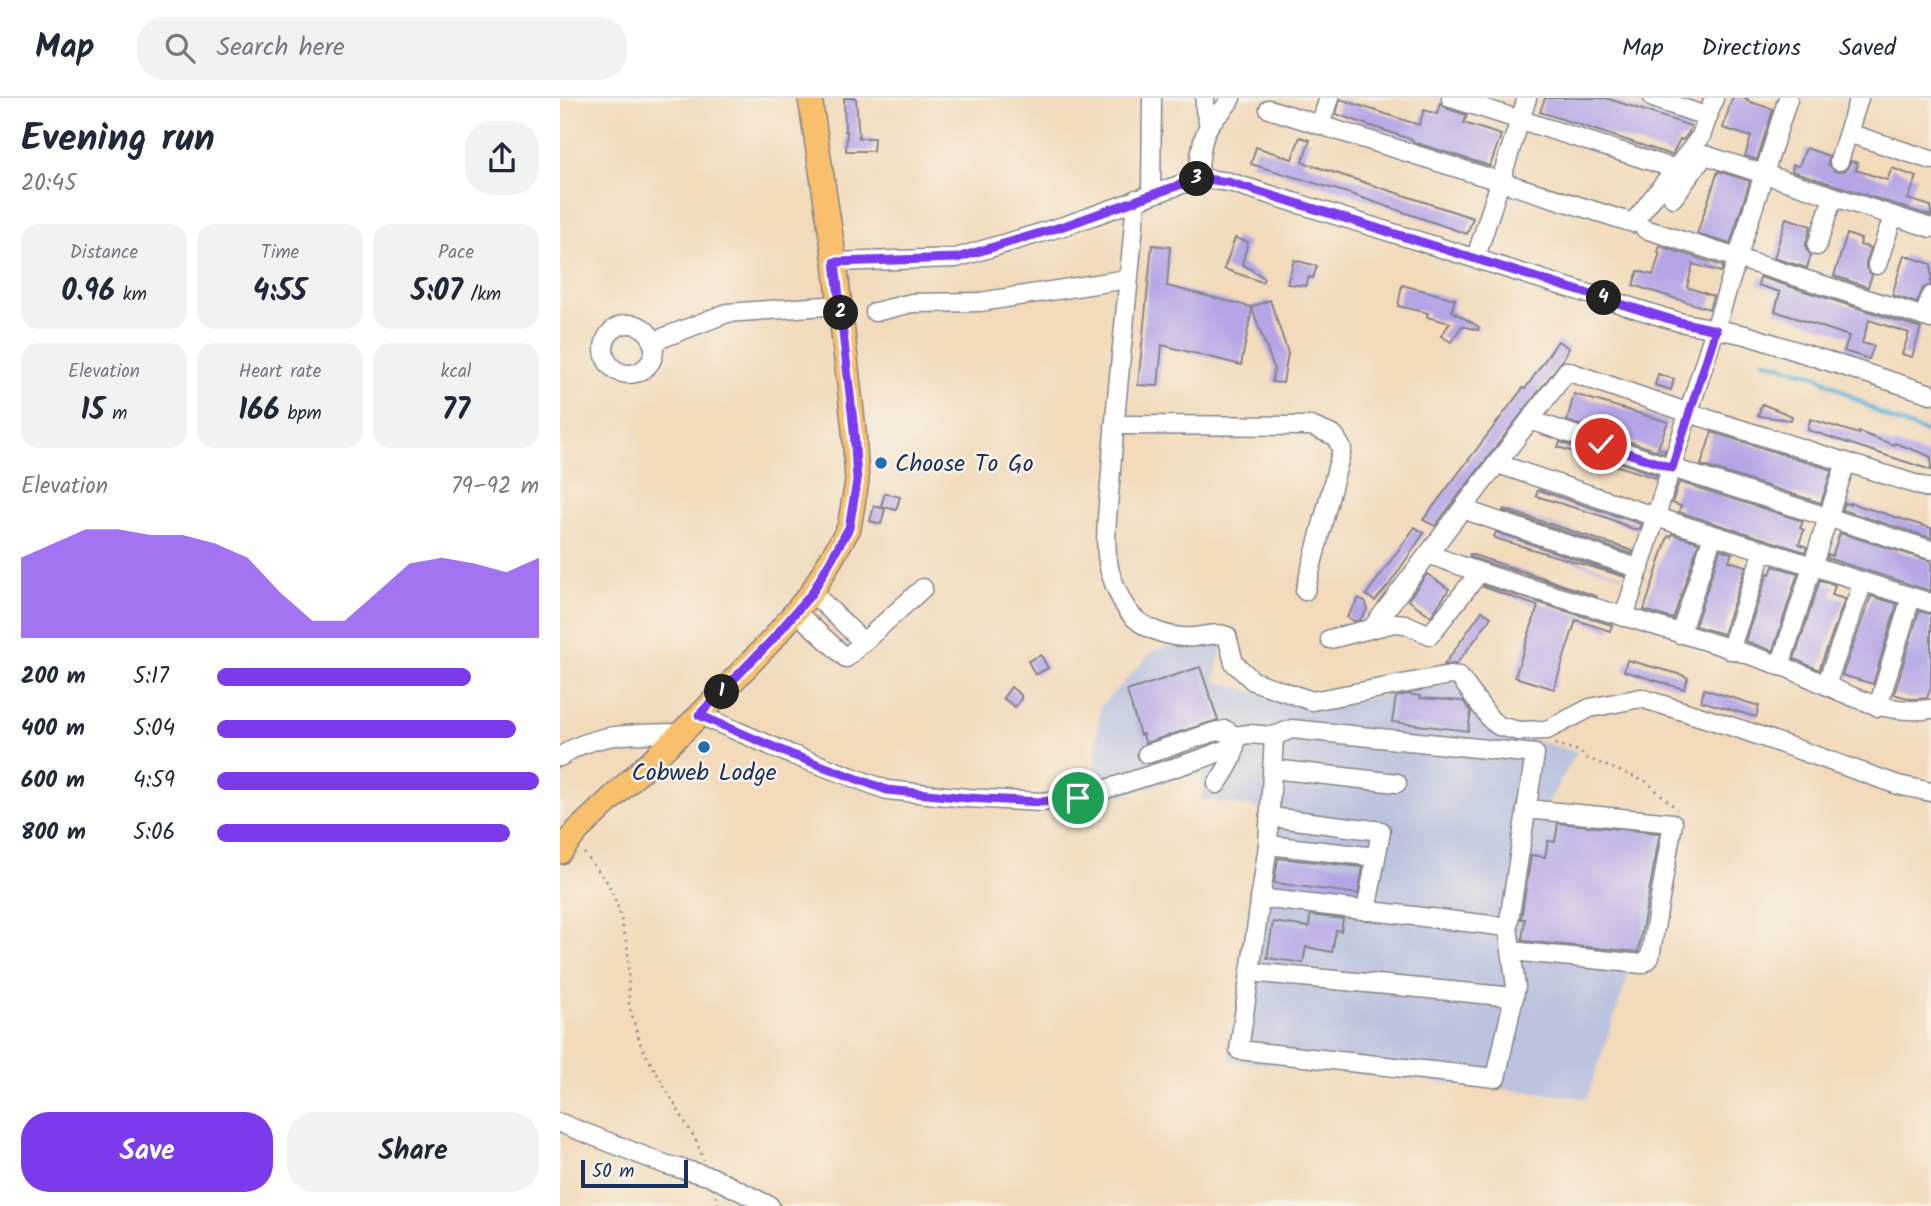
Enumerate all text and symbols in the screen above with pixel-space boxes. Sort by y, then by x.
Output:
search box [137,17,627,80]
text: Map [35,22,95,75]
text: Search here [217,27,345,69]
icon: search [161,29,199,67]
text: Map [1622,29,1664,68]
text: Directions [1702,29,1801,68]
text: Saved [1839,29,1896,68]
text: Evening run [21,110,215,170]
button: share [465,121,539,195]
pin: 3 [1180,162,1214,196]
text: 3 [1191,163,1202,193]
text: 20:45 [21,166,77,202]
text: Distance [70,238,138,268]
text: Time [261,238,299,268]
text: Pace [438,238,474,268]
text: 0.96 [61,268,115,316]
text: 4:55 [253,268,307,316]
text: 5:07 [411,268,463,316]
text: km [115,280,147,310]
text: /km [463,280,501,310]
pin: 4 [1586,280,1622,316]
text: 4 [1598,282,1609,312]
pin: 2 [824,296,858,330]
text: 2 [835,297,846,327]
text: Elevation [68,357,140,387]
text: Heart rate [239,357,321,387]
text: kcal [441,357,471,387]
text: 15 [81,387,105,435]
text: 166 [238,387,280,435]
text: 77 [442,387,470,435]
text: m [105,399,128,429]
text: bpm [280,399,322,429]
pin [1571,414,1631,474]
icon: check [1582,425,1620,463]
place label: Choose To Go [895,445,1034,484]
marker: Choose To Go [873,455,889,471]
text: Elevation [21,469,108,505]
text: 79–92 m [451,469,539,505]
text: 200 m [21,659,86,695]
text: 5:17 [133,659,169,695]
pin: 1 [704,674,740,710]
text: 1 [719,676,724,706]
text: 400 m [21,711,85,747]
text: 5:04 [133,711,175,747]
marker: Cobweb Lodge [696,739,712,755]
place label: Cobweb Lodge [631,754,777,793]
text: 600 m [21,763,85,799]
text: 4:59 [133,763,175,799]
pin [1048,768,1108,828]
icon: arrive [1059,779,1097,817]
text: 800 m [21,815,86,851]
text: 5:06 [133,815,175,851]
button: Save [21,1112,273,1192]
button: Share [287,1112,539,1192]
scale bar [581,1157,688,1189]
text: 50 m [592,1157,634,1187]

